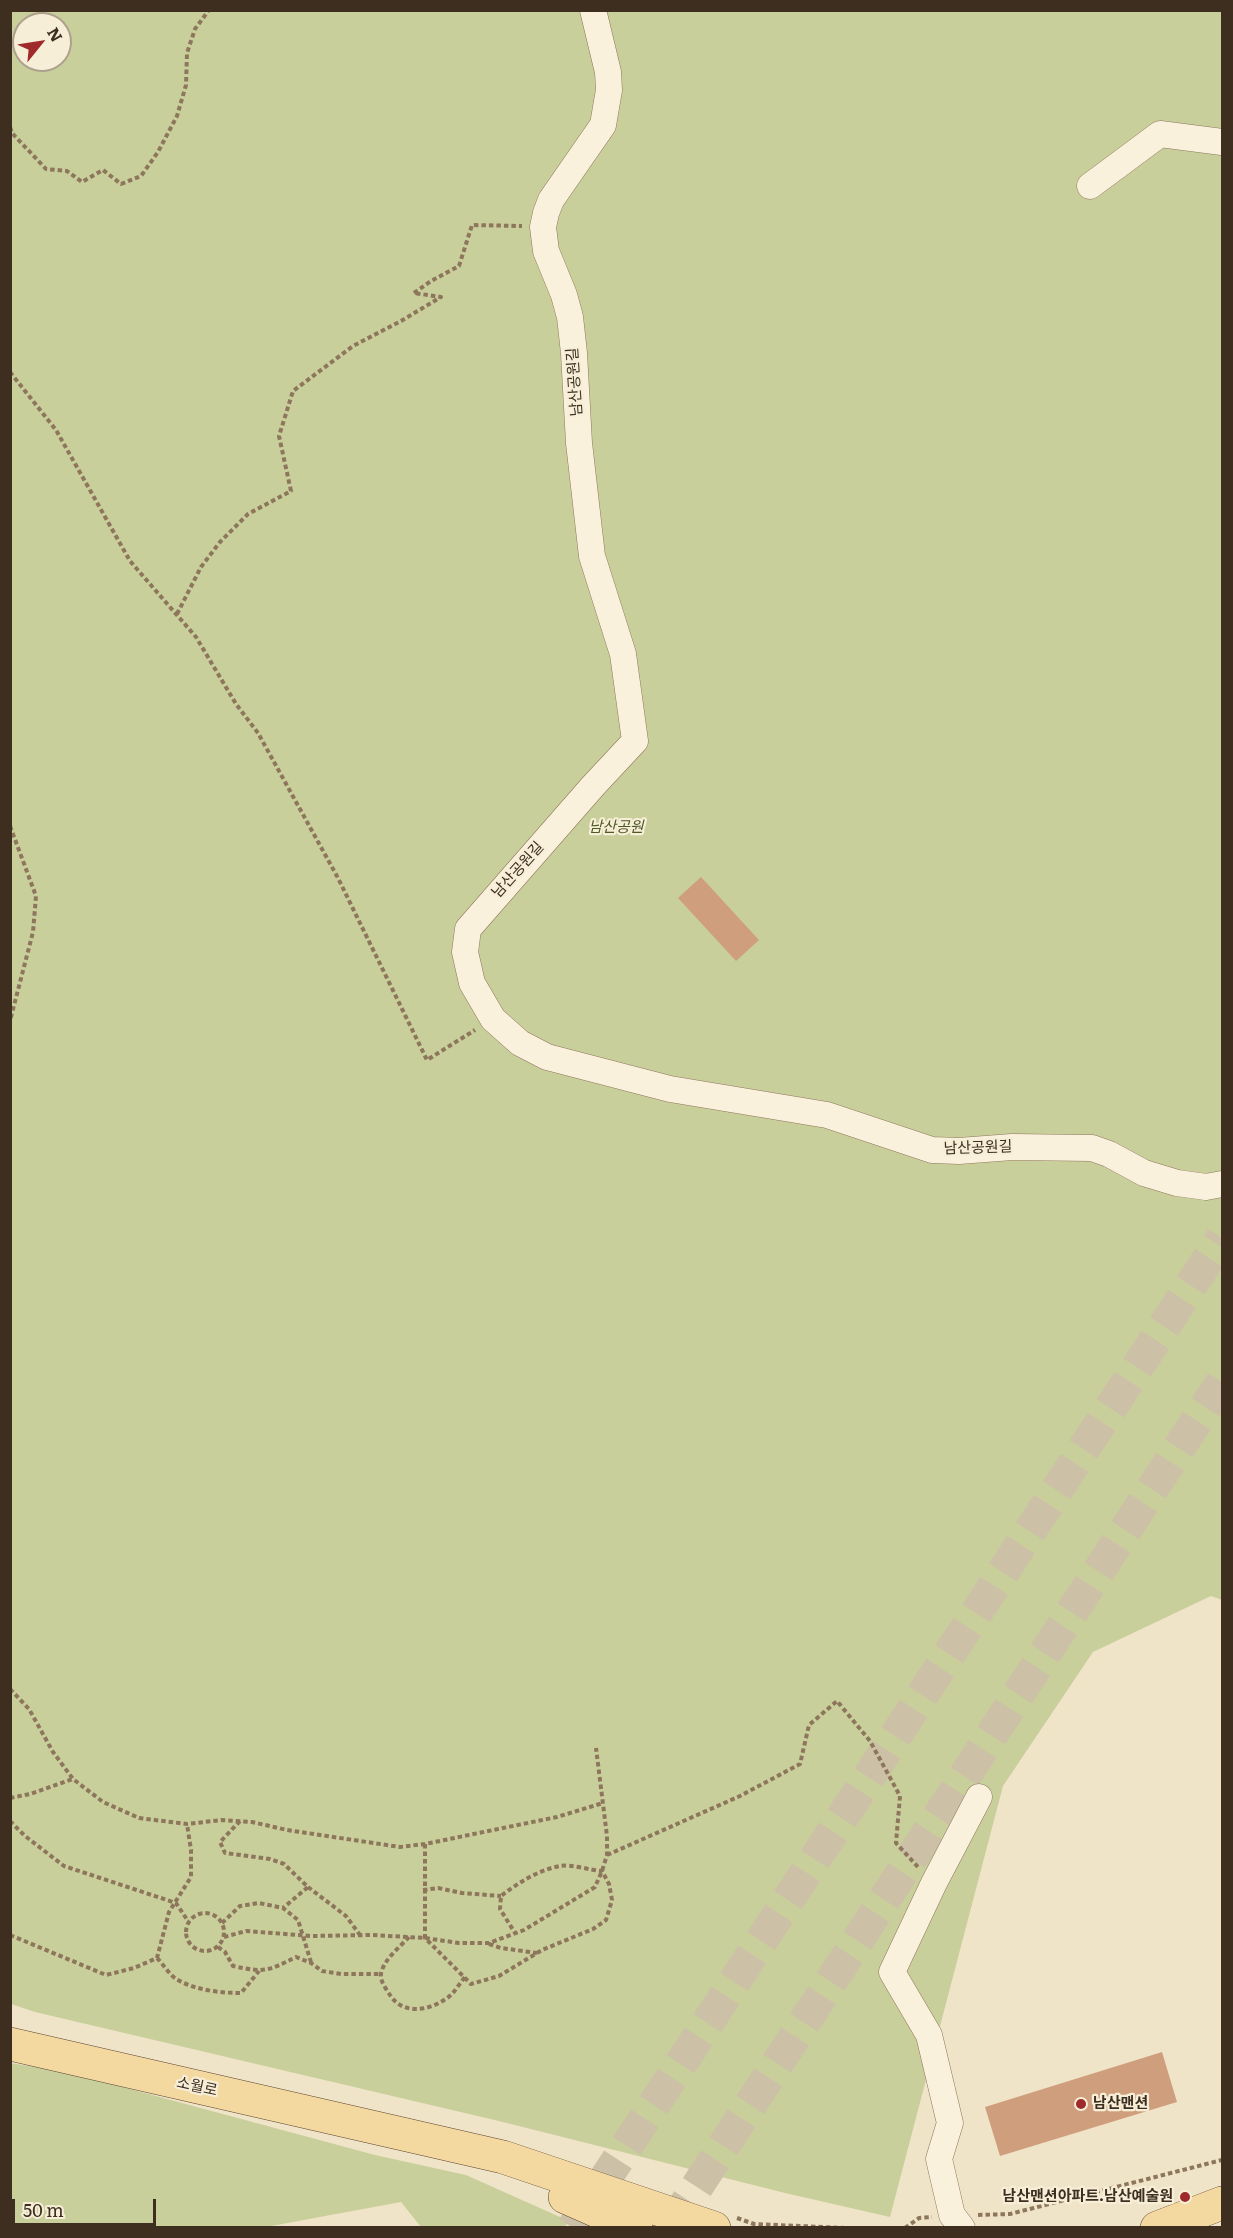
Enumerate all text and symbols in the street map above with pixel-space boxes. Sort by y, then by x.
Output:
north arrow [12,12,72,72]
text: N [42,22,70,46]
street label: 남산공원길 [564,347,586,417]
park label: 남산공원 [588,819,644,837]
street label: 남산공원길 [488,838,548,902]
street label: 남산공원길 [943,1138,1013,1158]
street label: 소월로 [175,2074,219,2100]
place label: 남산맨션 [1093,2095,1148,2113]
marker: 남산맨션 [1074,2097,1088,2111]
scale bar [15,2187,159,2225]
place label: 남산맨션아파트.남산예술원 [1002,2188,1173,2206]
marker: 남산맨션아파트.남산예술원 [1178,2190,1192,2204]
text: 50 m [23,2196,64,2223]

